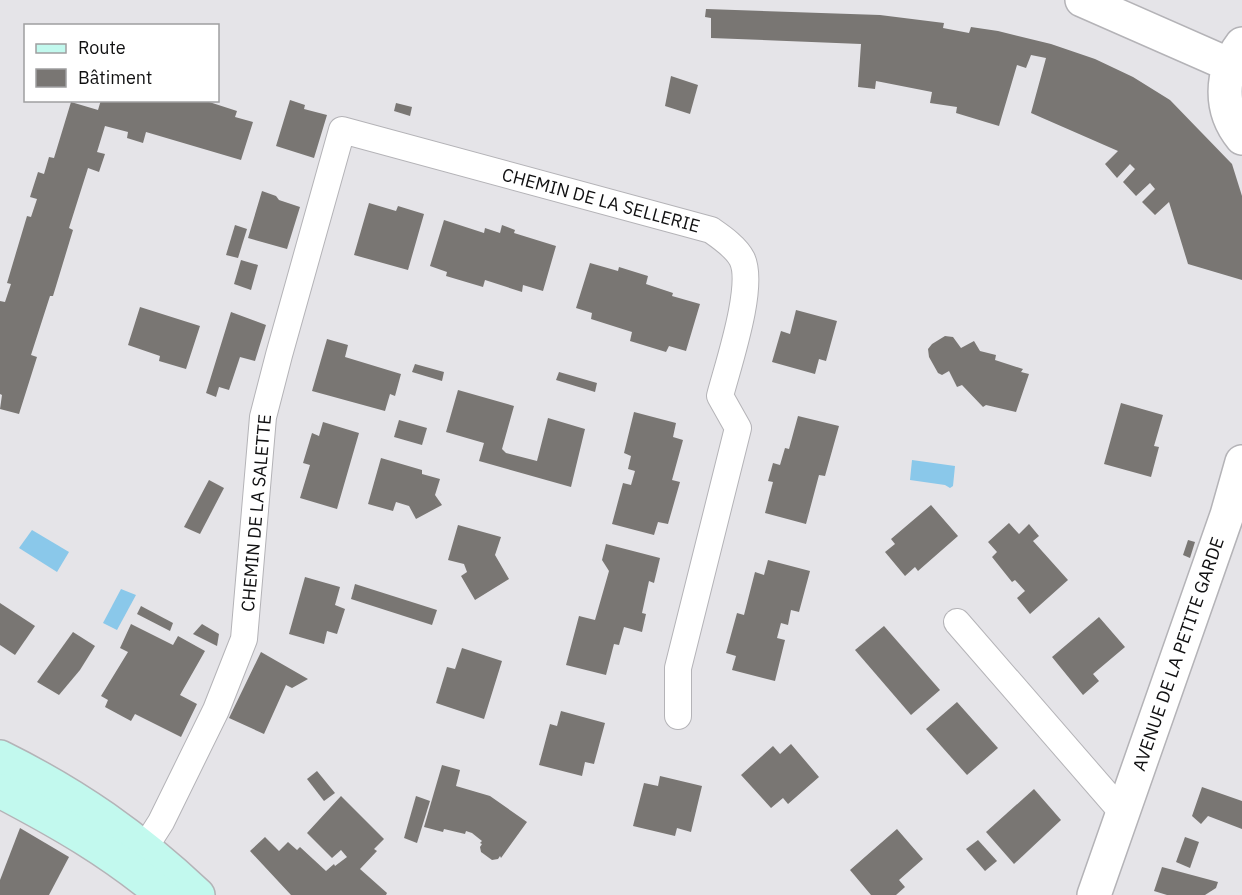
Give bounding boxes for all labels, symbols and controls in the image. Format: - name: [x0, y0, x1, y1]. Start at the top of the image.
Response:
- legend: [24, 24, 219, 102]
- text: Route: [78, 36, 126, 59]
- text: Bâtiment: [78, 66, 152, 89]
- street label: CHEMIN DE LA SELLERIE: [500, 163, 702, 237]
- street label: CHEMIN DE LA SALETTE: [236, 413, 276, 613]
- street label: AVENUE DE LA PETITE GARDE: [1127, 534, 1229, 774]

